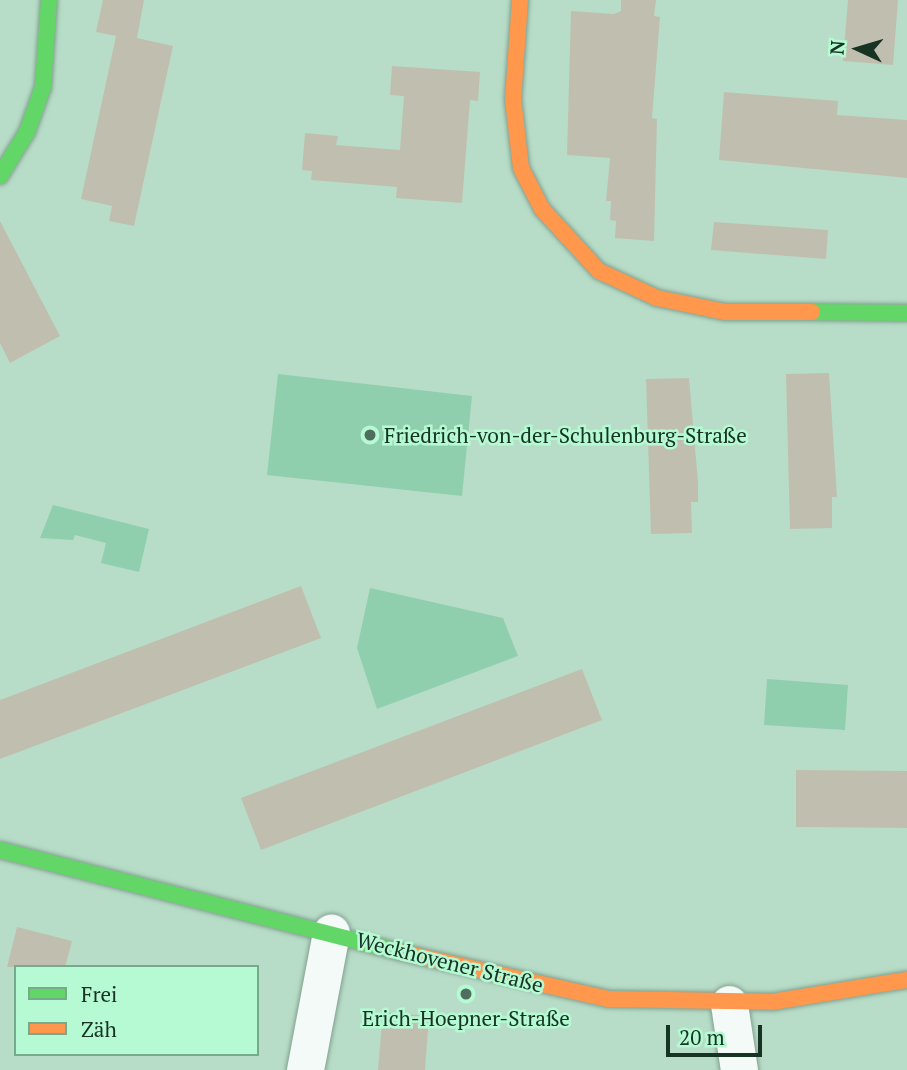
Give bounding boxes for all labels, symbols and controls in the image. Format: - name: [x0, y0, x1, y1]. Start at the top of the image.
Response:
- north arrow: [823, 14, 893, 84]
- text: N: [824, 39, 850, 56]
- place label: Friedrich-von-der-Schulenburg-Straße: [384, 422, 747, 448]
- marker: Friedrich-von-der-Schulenburg-Straße: [362, 427, 378, 443]
- street label: Weckhovener Straße: [354, 927, 546, 997]
- legend: [14, 965, 259, 1056]
- text: Frei: [81, 980, 117, 1008]
- marker: Erich-Hoepner-Straße: [458, 986, 474, 1002]
- place label: Erich-Hoepner-Straße: [362, 1005, 570, 1031]
- scale bar: [669, 1010, 765, 1054]
- text: Zäh: [81, 1015, 117, 1043]
- text: 20 m: [679, 1023, 725, 1051]

